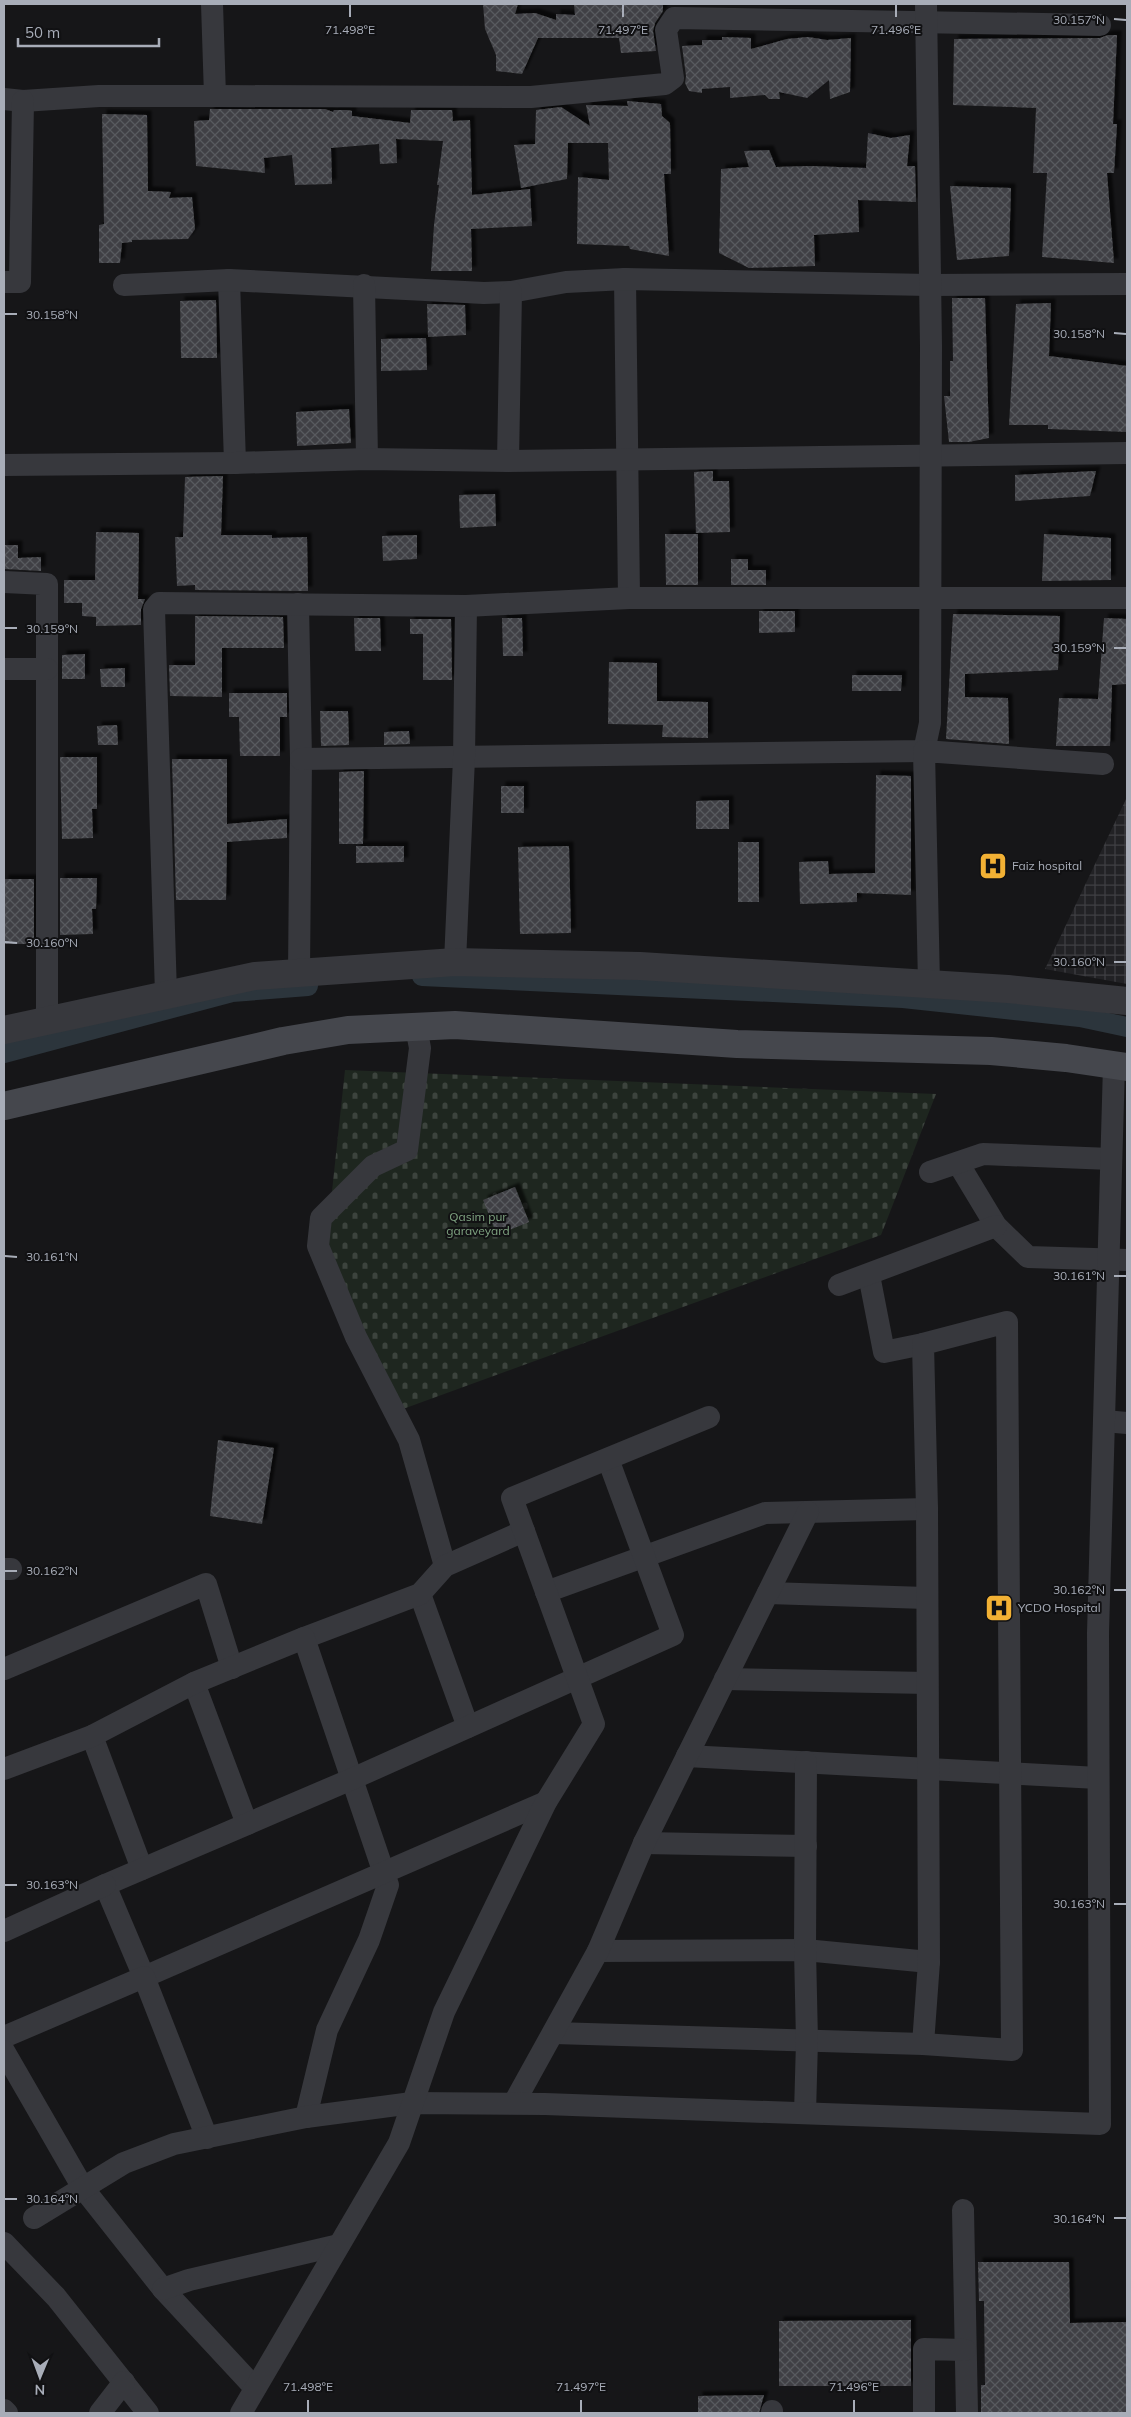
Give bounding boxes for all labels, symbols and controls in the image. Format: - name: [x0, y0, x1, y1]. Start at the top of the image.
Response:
- text: 30.157°N: [1053, 12, 1105, 27]
- scale bar: [18, 15, 159, 47]
- text: 71.498°E: [325, 22, 375, 37]
- text: 71.497°E: [598, 22, 648, 37]
- text: 71.496°E: [871, 22, 921, 37]
- text: 50 m: [25, 23, 60, 42]
- text: 30.158°N: [26, 307, 78, 322]
- text: 30.158°N: [1053, 326, 1105, 341]
- text: 30.159°N: [26, 621, 78, 636]
- text: 30.159°N: [1053, 640, 1105, 655]
- hospital icon: Faiz hospital: [978, 851, 1008, 881]
- place label: Faiz hospital: [1012, 858, 1082, 873]
- text: 30.160°N: [26, 935, 78, 950]
- text: 30.160°N: [1053, 954, 1105, 969]
- park label: Qasim pur garaveyard: [446, 1209, 510, 1238]
- text: 30.161°N: [26, 1249, 78, 1264]
- text: 30.161°N: [1053, 1268, 1105, 1283]
- text: 30.162°N: [26, 1563, 78, 1578]
- text: 30.162°N: [1053, 1582, 1105, 1597]
- hospital icon: YCDO Hospital: [984, 1593, 1014, 1623]
- place label: YCDO Hospital: [1017, 1600, 1101, 1615]
- text: 30.163°N: [26, 1877, 78, 1892]
- text: 30.163°N: [1053, 1896, 1105, 1911]
- text: 30.164°N: [26, 2191, 78, 2206]
- text: 30.164°N: [1053, 2211, 1105, 2226]
- north arrow: [15, 2352, 65, 2402]
- text: 71.498°E: [283, 2379, 333, 2394]
- text: 71.497°E: [556, 2379, 606, 2394]
- text: 71.496°E: [829, 2379, 879, 2394]
- text: N: [34, 2381, 45, 2399]

